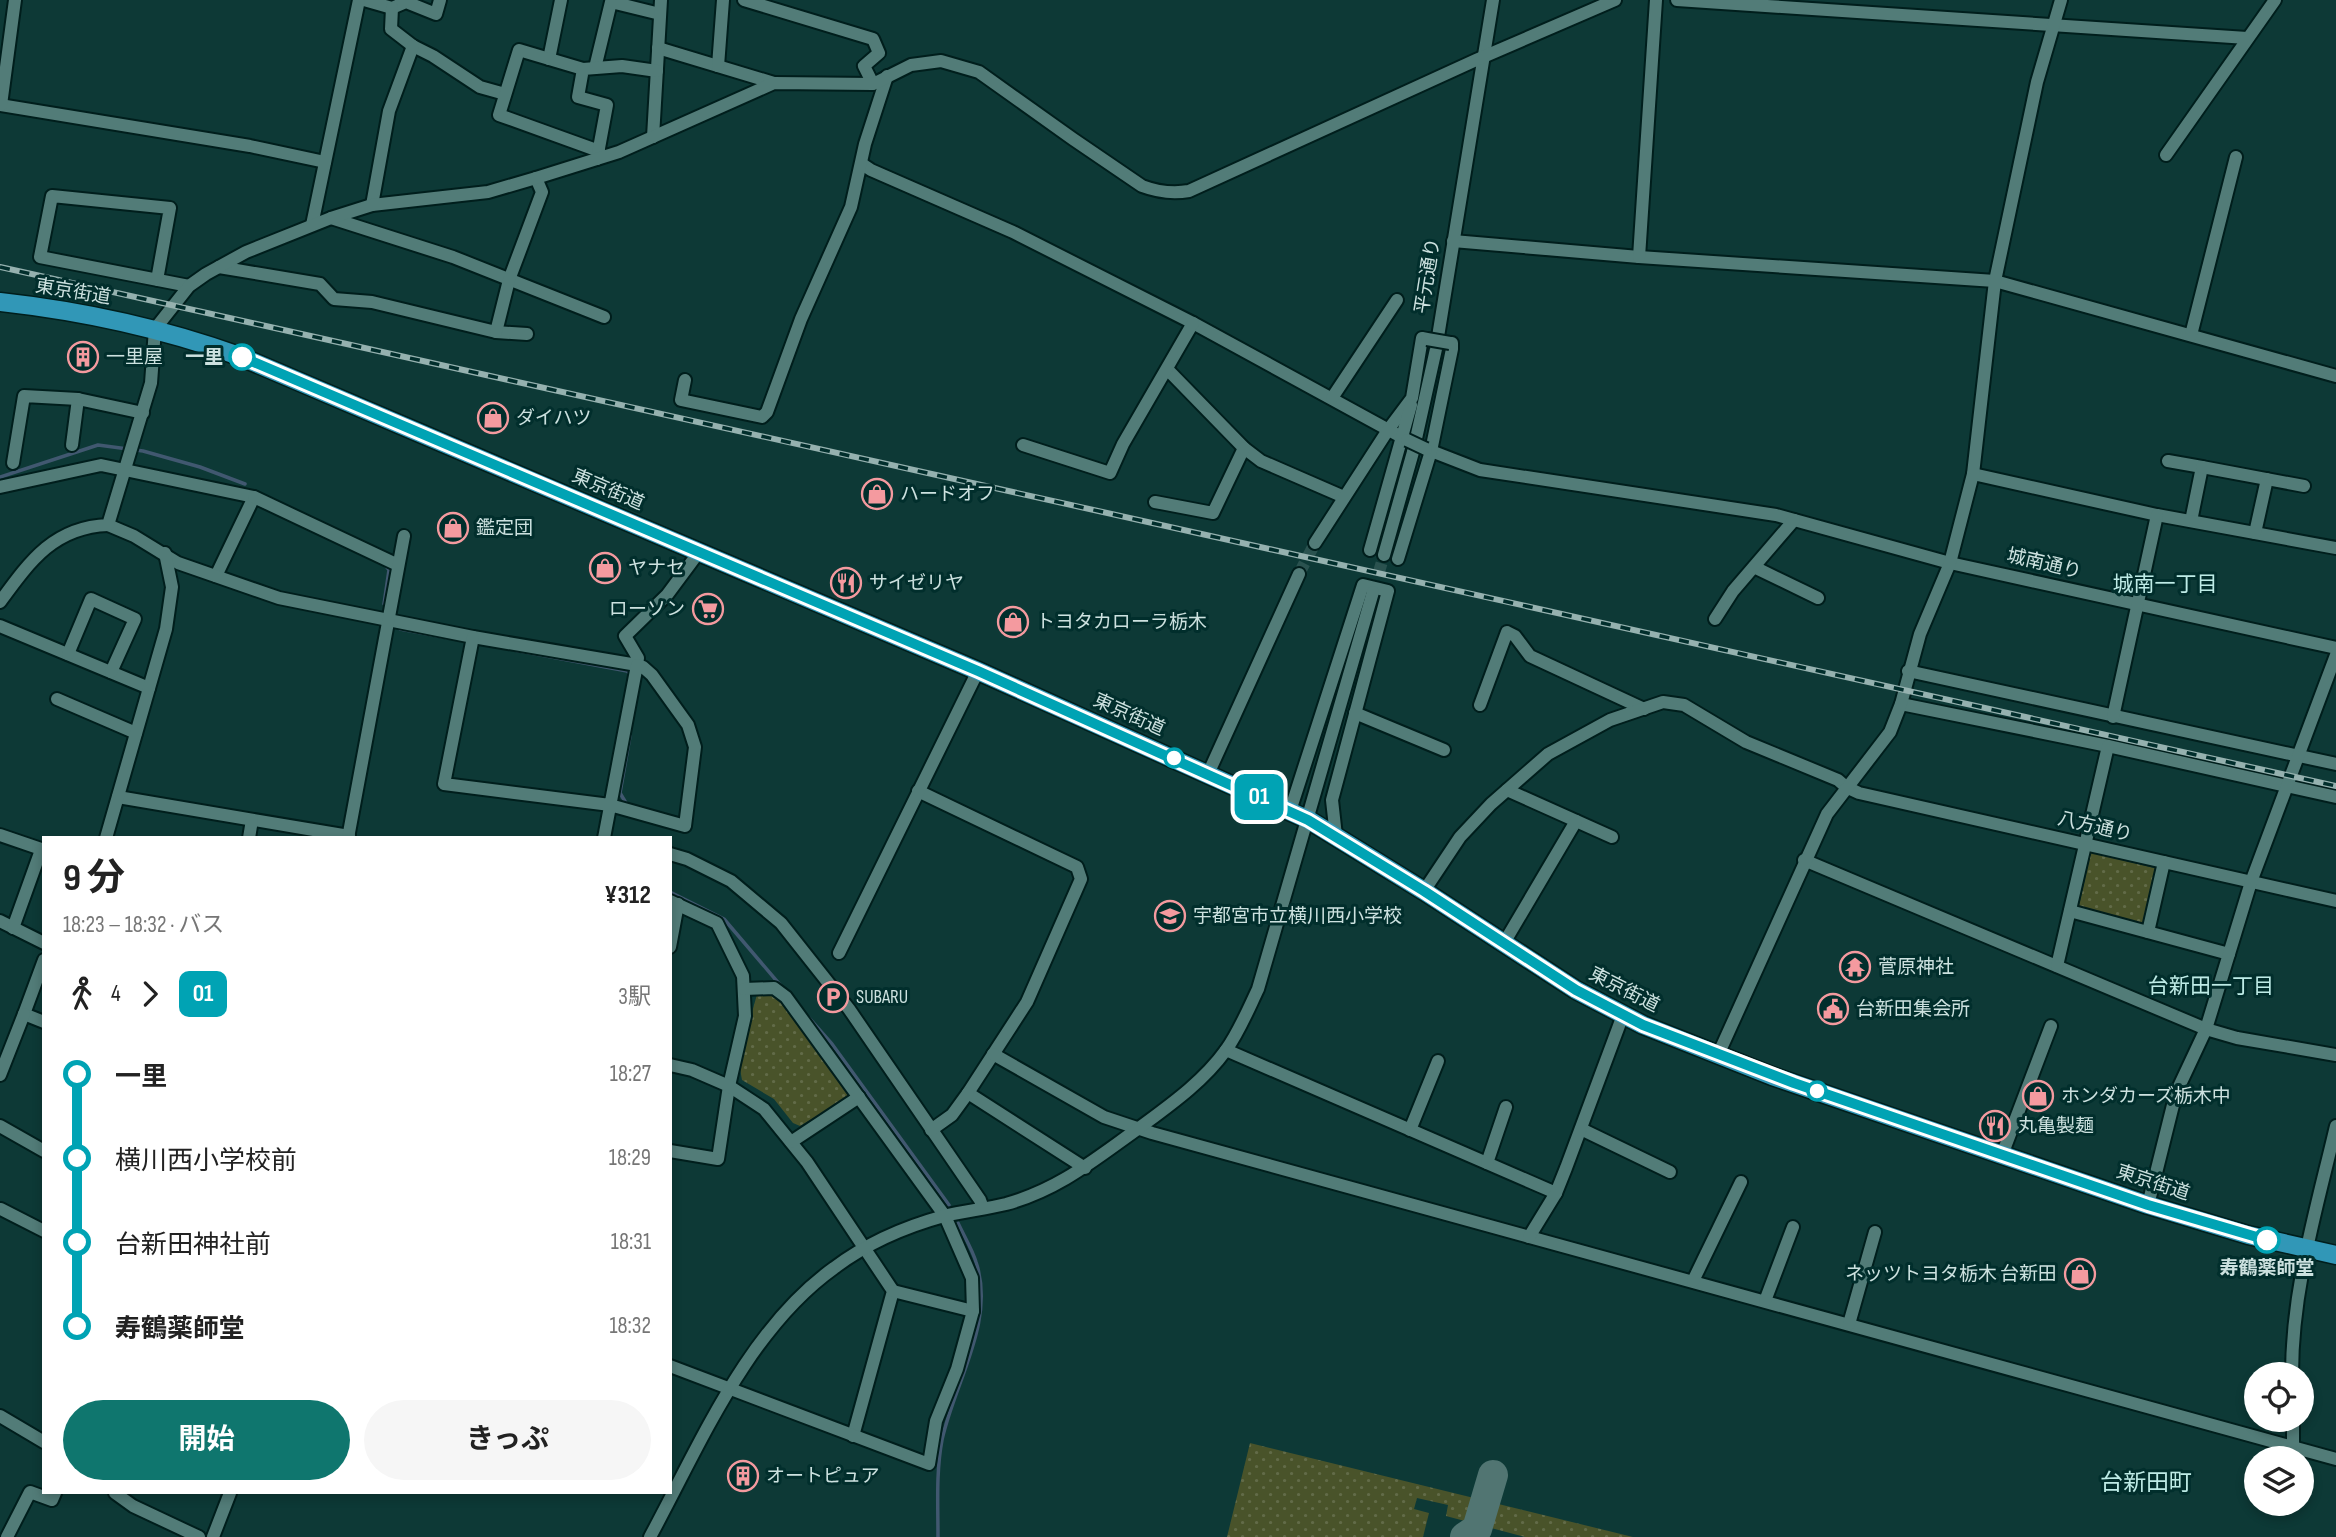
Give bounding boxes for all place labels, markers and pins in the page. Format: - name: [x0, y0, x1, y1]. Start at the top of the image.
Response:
- building icon: 一里屋: [66, 340, 100, 374]
- marker: 一里: [229, 344, 255, 370]
- place label: 一里屋: [106, 346, 163, 369]
- place label: 一里: [185, 346, 223, 369]
- shop icon: ダイハツ: [476, 401, 510, 435]
- place label: ダイハツ: [516, 407, 592, 430]
- shop icon: ハードオフ: [860, 477, 894, 511]
- place label: ハードオフ: [900, 483, 995, 506]
- shop icon: 鑑定団: [436, 511, 470, 545]
- place label: 鑑定団: [476, 517, 533, 540]
- shop icon: ヤナセ: [588, 551, 622, 585]
- place label: ヤナセ: [628, 557, 685, 580]
- restaurant icon: サイゼリヤ: [829, 566, 863, 600]
- place label: サイゼリヤ: [869, 572, 964, 595]
- supermarket icon: ローソン: [691, 592, 725, 626]
- place label: ローソン: [609, 598, 685, 621]
- shop icon: トヨタカローラ栃木: [996, 605, 1030, 639]
- place label: トヨタカローラ栃木: [1036, 611, 1207, 634]
- unlabelled marker: [1164, 748, 1184, 768]
- school or university icon: 宇都宮市立横川西小学校: [1153, 899, 1187, 933]
- place label: 宇都宮市立横川西小学校: [1193, 905, 1402, 928]
- temple icon: 菅原神社: [1838, 950, 1872, 984]
- place label: 菅原神社: [1878, 956, 1954, 979]
- parking icon: SUBARU: [816, 980, 850, 1014]
- place label: SUBARU: [856, 986, 908, 1009]
- public building icon: 台新田集会所: [1816, 992, 1850, 1026]
- place label: 台新田集会所: [1856, 998, 1970, 1021]
- shop icon: ホンダカーズ栃木中: [2021, 1079, 2055, 1113]
- unlabelled marker: [1807, 1081, 1827, 1101]
- place label: ホンダカーズ栃木中: [2061, 1085, 2231, 1108]
- restaurant icon: 丸亀製麺: [1978, 1109, 2012, 1143]
- place label: 丸亀製麺: [2018, 1115, 2094, 1138]
- marker: 寿鶴薬師堂: [2254, 1227, 2280, 1253]
- shop icon: ネッツトヨタ栃木 台新田: [2063, 1257, 2097, 1291]
- place label: 寿鶴薬師堂: [2219, 1257, 2315, 1280]
- place label: ネッツトヨタ栃木 台新田: [1845, 1263, 2057, 1286]
- building icon: オートピュア: [726, 1459, 760, 1493]
- place label: オートピュア: [766, 1465, 880, 1488]

